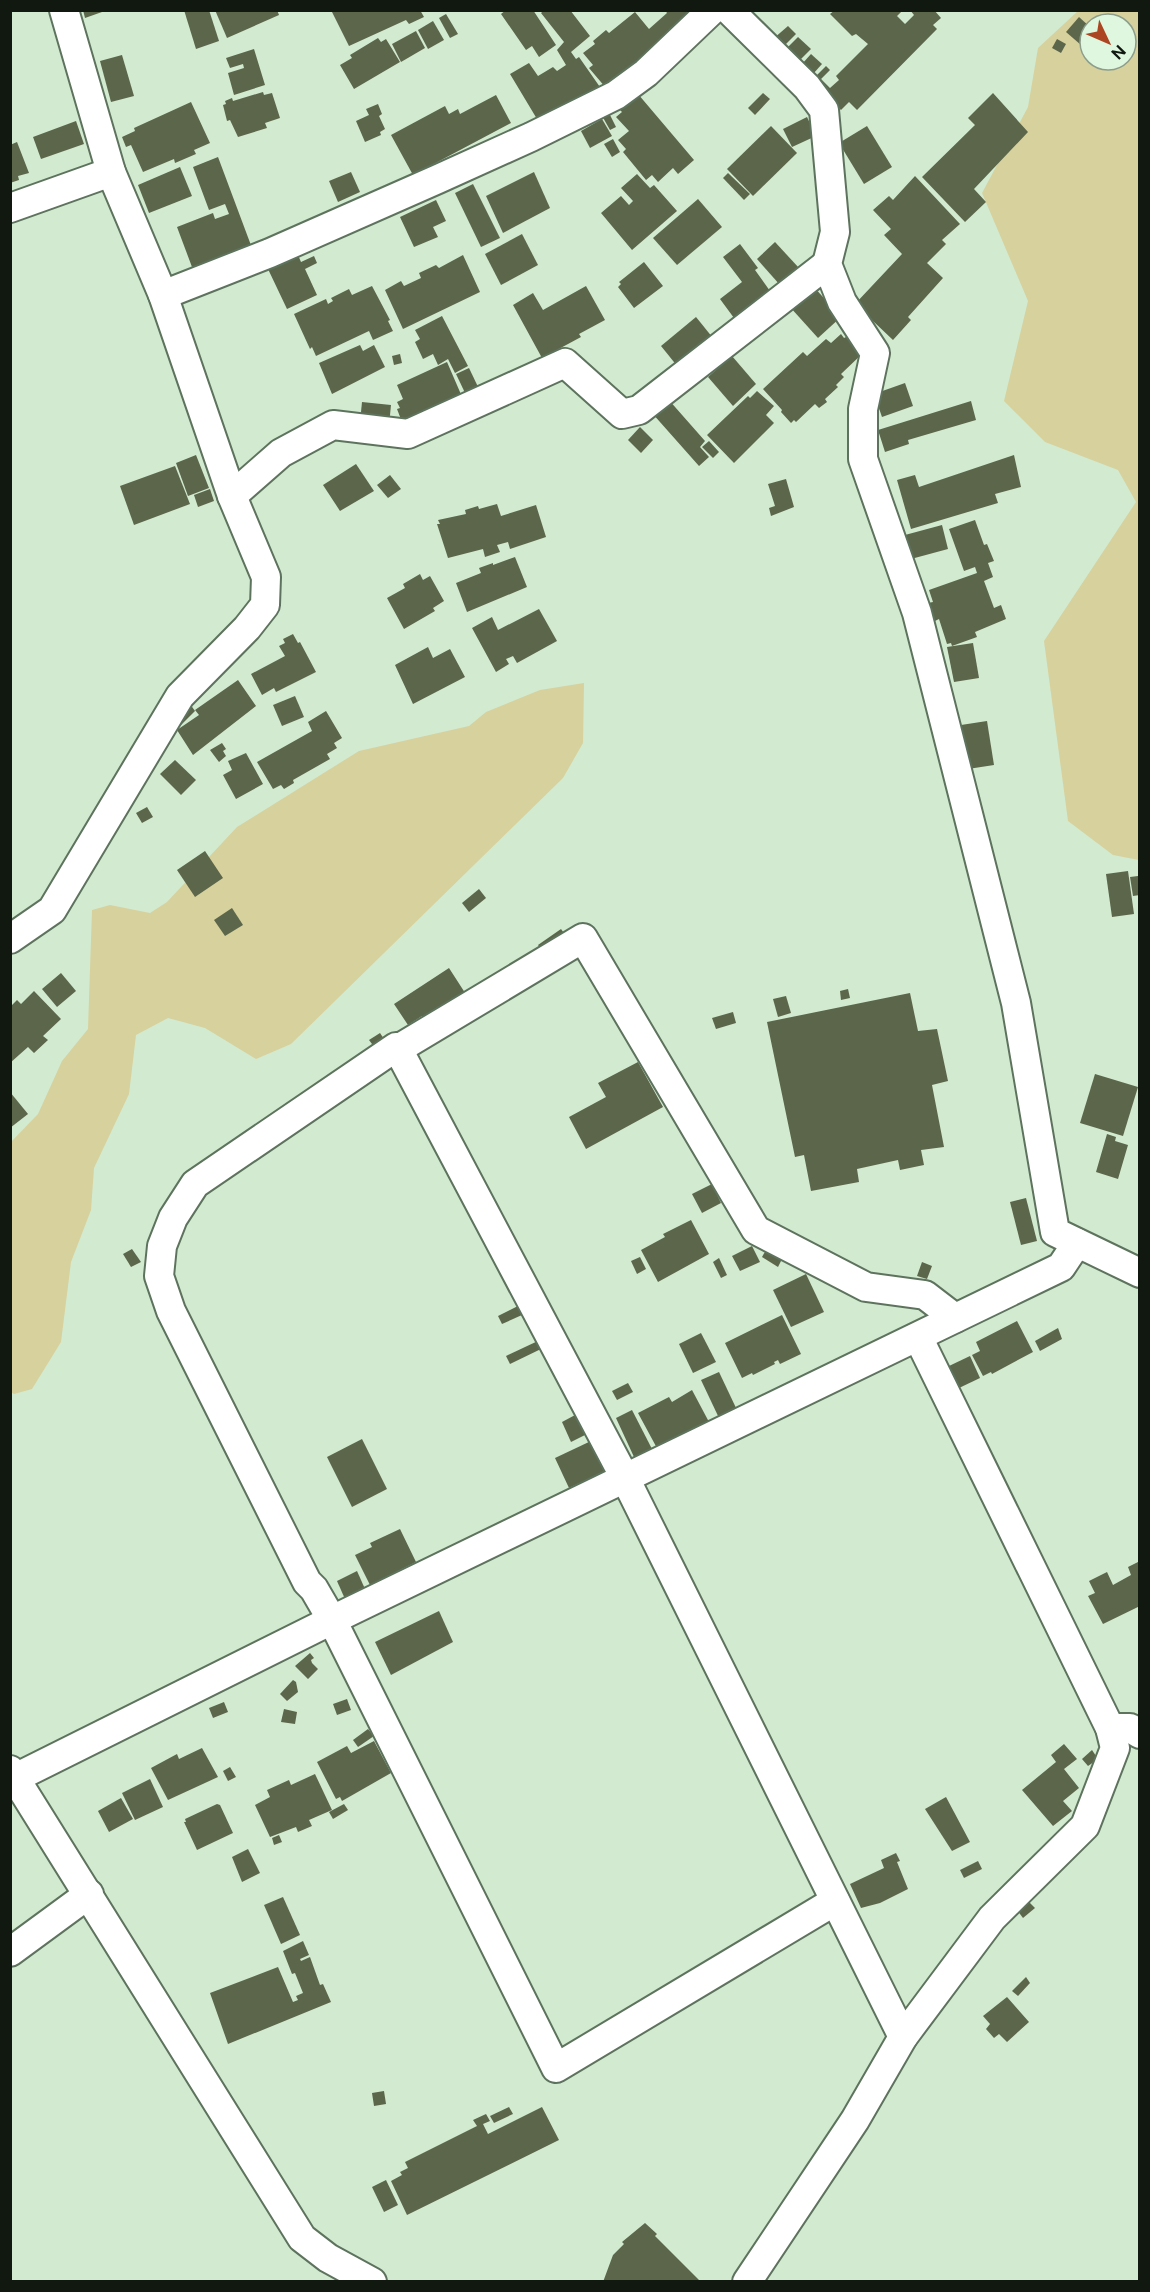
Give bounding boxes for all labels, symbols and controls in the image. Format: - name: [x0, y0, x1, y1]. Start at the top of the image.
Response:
- north arrow: [1078, 12, 1138, 72]
- text: N: [1107, 41, 1130, 63]

